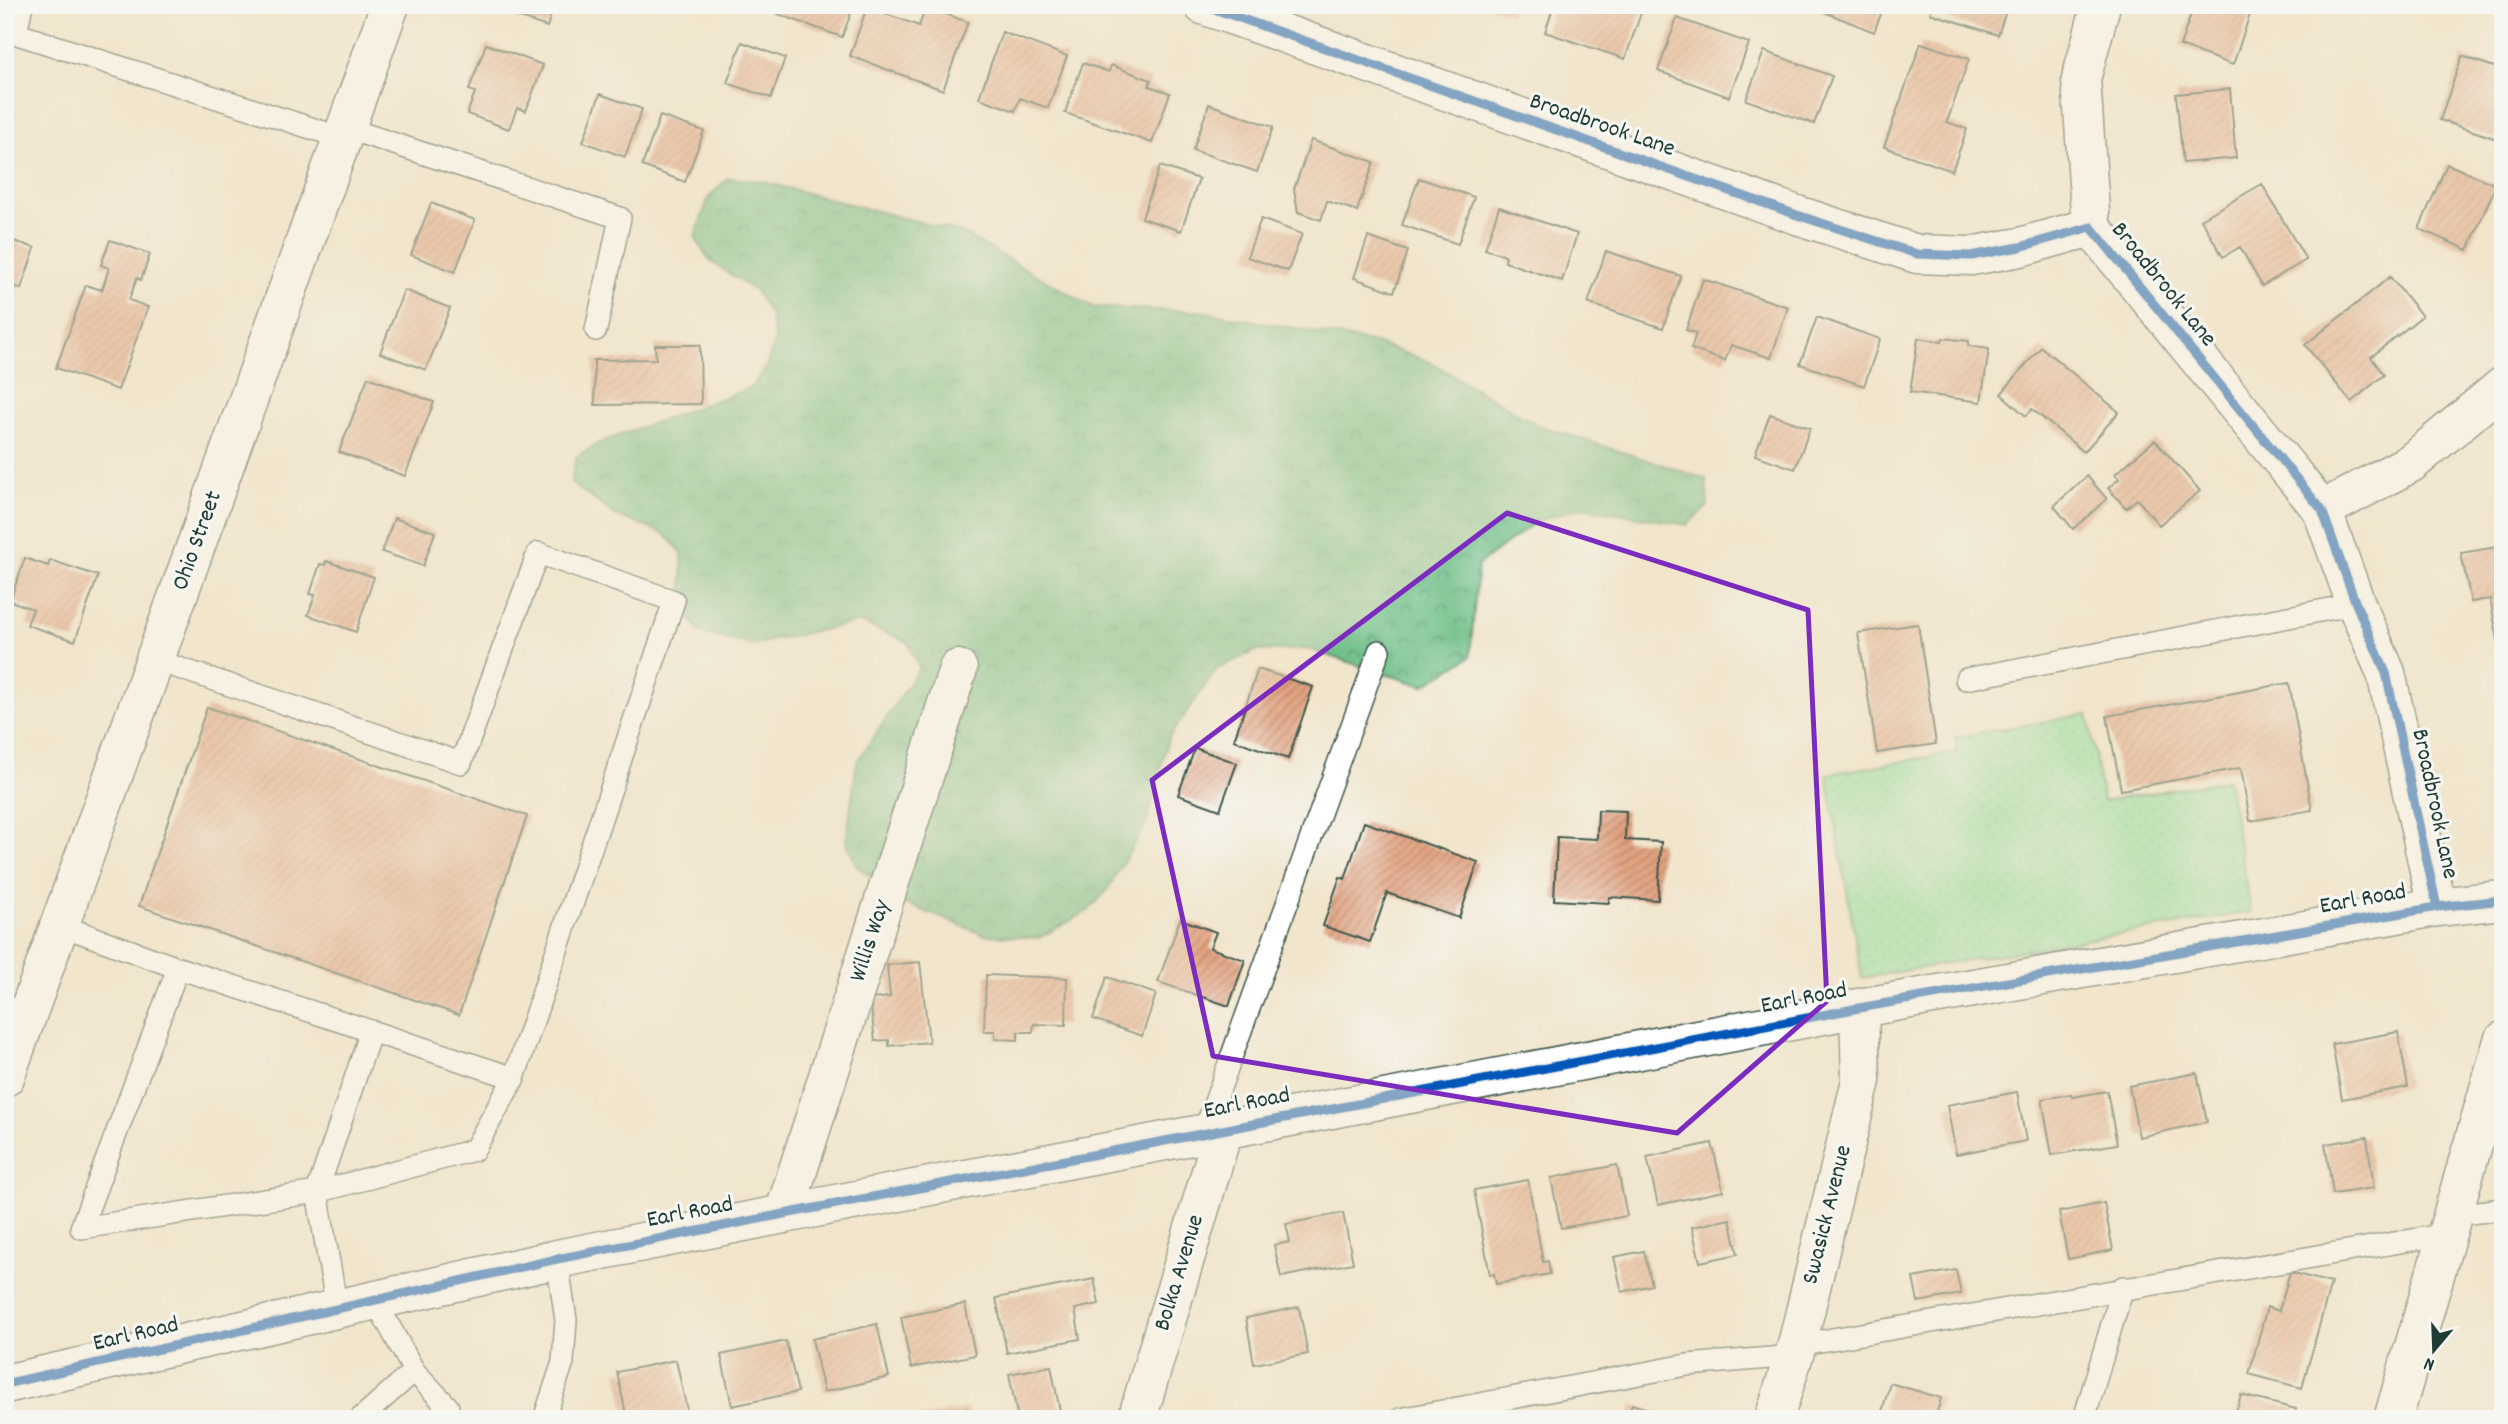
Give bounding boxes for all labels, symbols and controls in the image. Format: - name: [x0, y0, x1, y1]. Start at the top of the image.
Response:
- street label: Broadbrook Lane: [1525, 85, 1679, 167]
- street label: Broadbrook Lane: [2102, 215, 2224, 355]
- street label: Ohio Street: [164, 486, 232, 596]
- street label: Broadbrook Lane: [2402, 726, 2466, 882]
- street label: Earl Road: [2317, 876, 2409, 924]
- street label: Willis Way: [842, 894, 901, 986]
- street label: Earl Road: [1758, 974, 1850, 1024]
- street label: Earl Road: [1201, 1079, 1293, 1129]
- street label: Swasick Avenue: [1794, 1142, 1862, 1288]
- street label: Earl Road: [644, 1188, 736, 1238]
- street label: Bolka Avenue: [1146, 1211, 1214, 1335]
- street label: Earl Road: [90, 1309, 182, 1361]
- north arrow: [2400, 1316, 2470, 1386]
- text: N: [2421, 1348, 2438, 1377]

